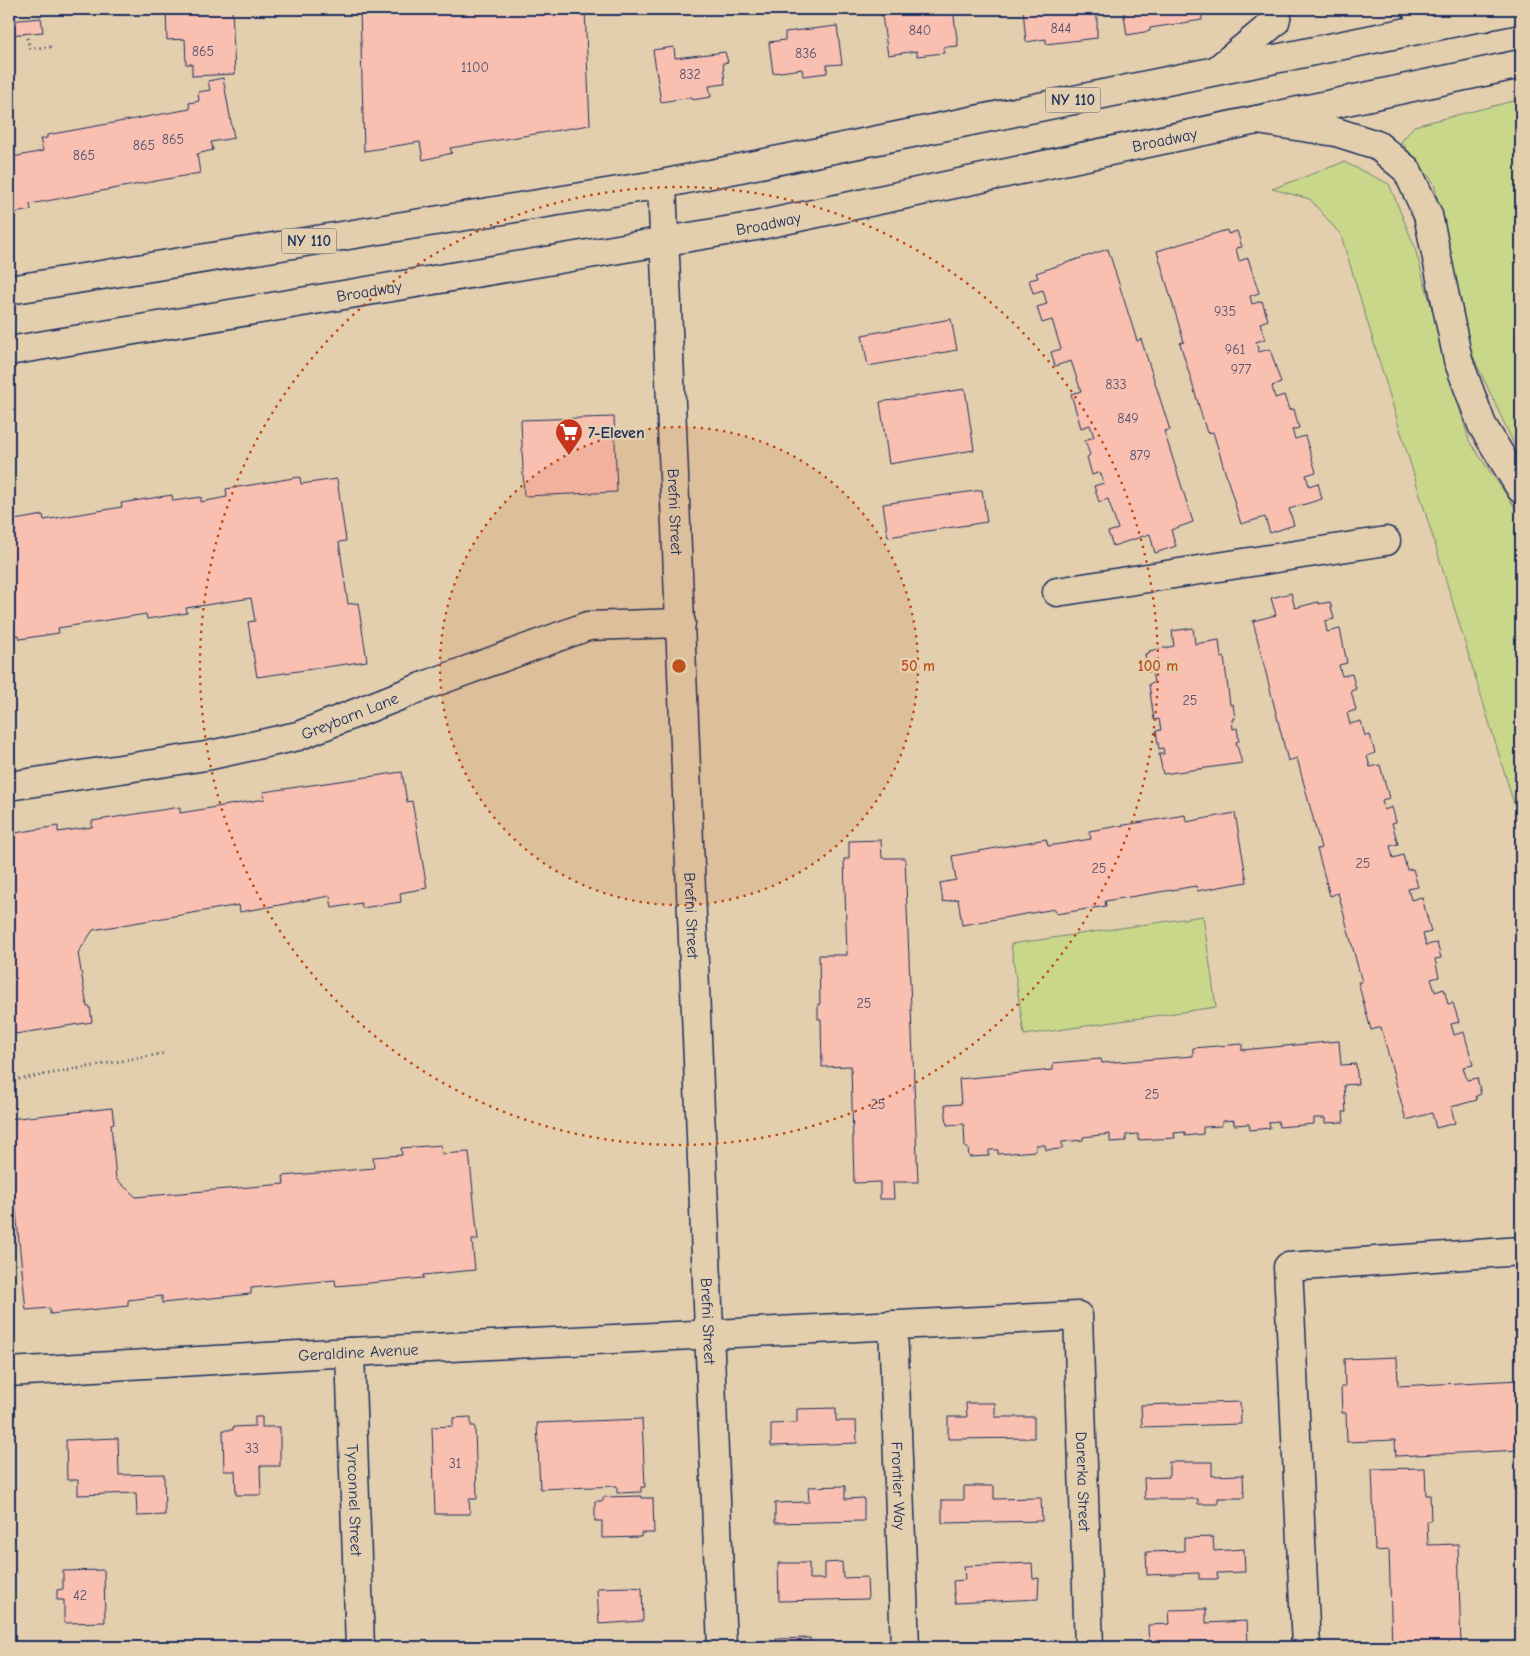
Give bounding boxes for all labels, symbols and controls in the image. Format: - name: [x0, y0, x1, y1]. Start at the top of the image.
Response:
- house number: 844: [1051, 20, 1072, 37]
- house number: 840: [909, 22, 931, 39]
- house number: 865: [192, 43, 214, 60]
- house number: 836: [795, 45, 817, 62]
- house number: 1100: [461, 59, 489, 76]
- house number: 832: [679, 66, 701, 83]
- road number: NY 110: [1046, 88, 1100, 112]
- street label: Broadway: [1131, 125, 1200, 156]
- house number: 865: [162, 131, 184, 148]
- house number: 865: [133, 137, 155, 154]
- house number: 865: [73, 147, 95, 164]
- street label: Broadway: [735, 209, 803, 239]
- road number: NY 110: [282, 228, 336, 254]
- street label: Broadway: [335, 277, 404, 306]
- house number: 935: [1214, 303, 1236, 320]
- house number: 961: [1225, 341, 1245, 358]
- house number: 977: [1231, 361, 1252, 378]
- house number: 833: [1105, 376, 1127, 393]
- house number: 849: [1117, 410, 1139, 427]
- supermarket icon: 7-Eleven: [554, 417, 584, 456]
- place label: 7-Eleven: [588, 424, 645, 442]
- house number: 879: [1129, 447, 1151, 464]
- street label: Brefni Street: [664, 468, 685, 556]
- centre of rings: [670, 657, 688, 675]
- text: 50 m: [901, 657, 935, 675]
- text: 100 m: [1138, 657, 1178, 675]
- street label: Greybarn Lane: [299, 689, 401, 744]
- house number: 25: [1183, 692, 1197, 709]
- house number: 25: [1356, 855, 1370, 872]
- house number: 25: [1092, 860, 1106, 877]
- street label: Brefni Street: [680, 872, 702, 959]
- house number: 25: [857, 995, 871, 1012]
- house number: 25: [1145, 1086, 1159, 1103]
- house number: 25: [871, 1096, 885, 1113]
- street label: Brefni Street: [697, 1278, 718, 1365]
- street label: Geraldine Avenue: [298, 1341, 419, 1365]
- street label: Darerka Street: [1072, 1431, 1093, 1532]
- house number: 33: [245, 1440, 259, 1457]
- street label: Frontier Way: [887, 1441, 909, 1531]
- street label: Tyrconnel Street: [343, 1444, 365, 1557]
- house number: 31: [449, 1455, 461, 1472]
- house number: 42: [73, 1587, 87, 1604]

